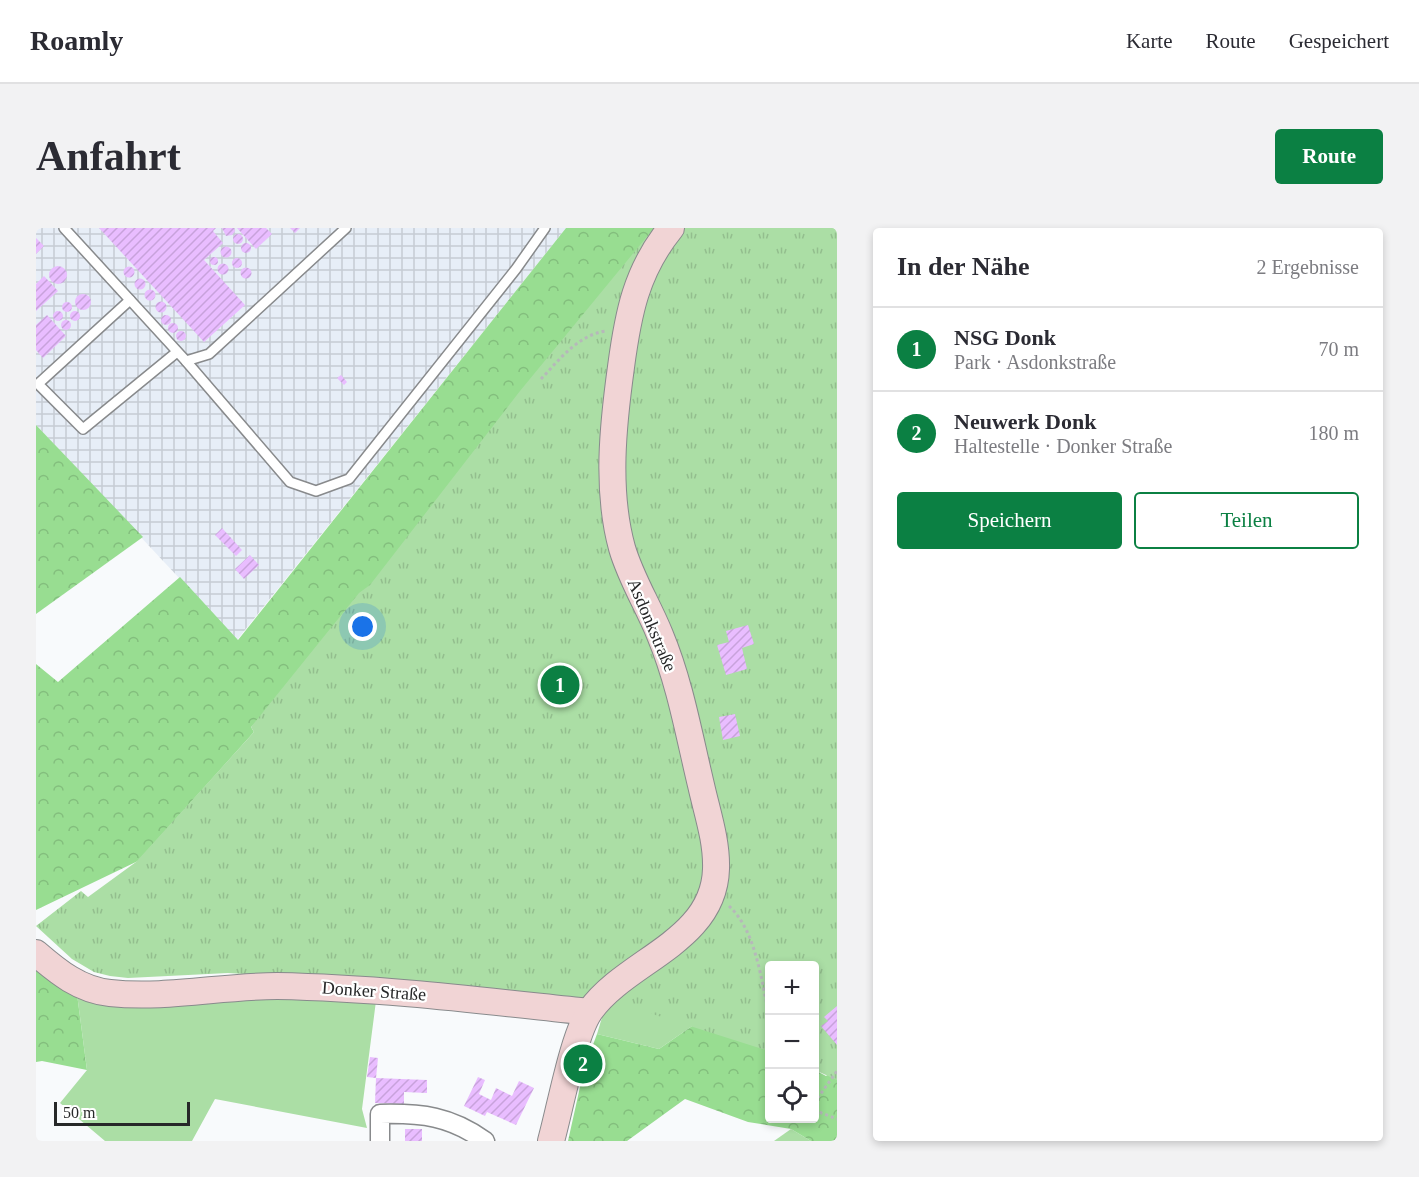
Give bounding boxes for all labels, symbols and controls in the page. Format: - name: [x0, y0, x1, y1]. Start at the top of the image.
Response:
- text: Roamly: [30, 25, 123, 56]
- text: Karte: [1126, 29, 1173, 53]
- text: Route: [1206, 29, 1256, 53]
- text: Gespeichert: [1289, 29, 1389, 53]
- button: Route: [1275, 129, 1383, 184]
- text: Anfahrt: [36, 133, 181, 179]
- text: In der Nähe: [897, 252, 1029, 281]
- text: 2 Ergebnisse: [1257, 256, 1359, 278]
- text: NSG Donk: [954, 325, 1056, 350]
- text: 1: [912, 338, 922, 360]
- text: 70 m: [1318, 338, 1359, 360]
- text: Park · Asdonkstraße: [954, 351, 1116, 373]
- text: Neuwerk Donk: [954, 409, 1096, 434]
- text: 2: [912, 422, 922, 444]
- text: 180 m: [1308, 422, 1359, 444]
- text: Haltestelle · Donker Straße: [954, 435, 1172, 457]
- button: Speichern: [897, 492, 1122, 549]
- button: Teilen: [1134, 492, 1359, 549]
- street label: Asdonkstraße: [623, 576, 681, 674]
- your location: [348, 612, 377, 641]
- pin: 1: [540, 662, 580, 708]
- map controls: [765, 961, 819, 1123]
- button: +: [765, 961, 819, 1015]
- street label: Donker Straße: [321, 977, 427, 1005]
- button: −: [765, 1015, 819, 1069]
- pin: 2: [564, 1042, 602, 1086]
- button: locate: [765, 1069, 819, 1123]
- scale bar: [54, 1099, 190, 1126]
- text: 50 m: [63, 1104, 95, 1121]

